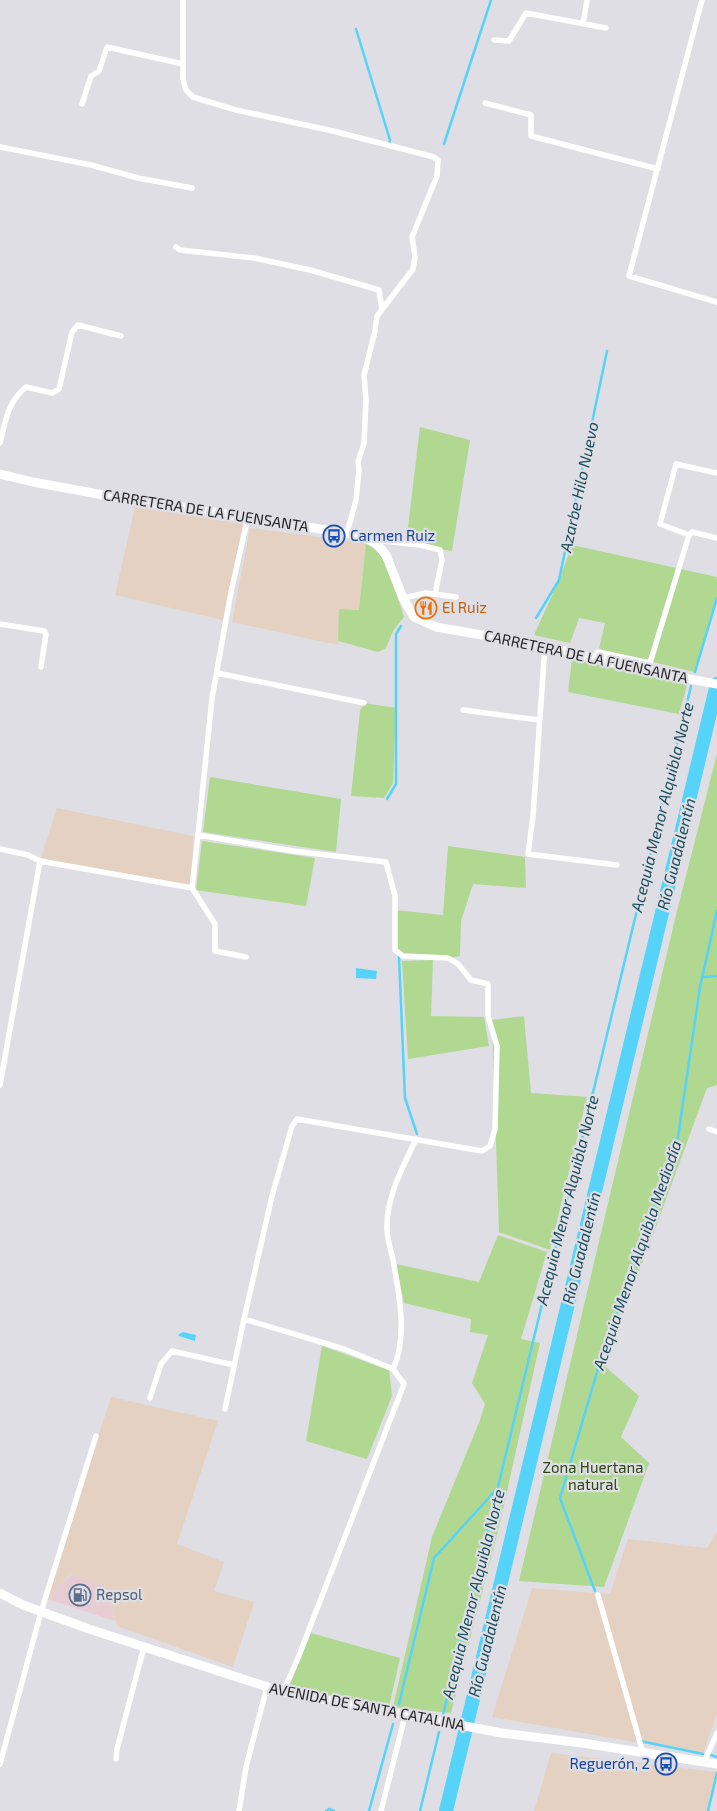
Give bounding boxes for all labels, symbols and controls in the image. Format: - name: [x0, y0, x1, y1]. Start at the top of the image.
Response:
- water label: Azarbe Hilo Nuevo: [555, 420, 602, 555]
- street label: CARRETERA DE LA FUENSANTA: [102, 485, 311, 535]
- bus stop icon: Carmen Ruiz: [322, 524, 346, 548]
- place label: Carmen Ruiz: [350, 526, 435, 544]
- restaurant icon: El Ruiz: [414, 596, 438, 620]
- place label: El Ruiz: [442, 598, 487, 616]
- street label: CARRETERA DE LA FUENSANTA: [483, 626, 690, 687]
- water label: Acequia Menor Alquibla Norte: [626, 700, 697, 915]
- water label: Río Guadalentín: [652, 796, 699, 912]
- water label: Acequia Menor Alquibla Norte: [531, 1093, 602, 1308]
- water label: Acequia Menor Alquibla Mediodía: [588, 1138, 685, 1373]
- water label: Río Guadalentín: [557, 1190, 604, 1306]
- park label: Zona Huertana natural: [543, 1458, 643, 1493]
- water label: Acequia Menor Alquibla Norte: [437, 1487, 508, 1702]
- fuel station icon: Repsol: [68, 1583, 92, 1607]
- water label: Río Guadalentín: [463, 1583, 510, 1699]
- place label: Repsol: [96, 1585, 143, 1603]
- street label: AVENIDA DE SANTA CATALINA: [268, 1678, 467, 1734]
- bus stop icon: Reguerón, 2: [654, 1752, 678, 1776]
- place label: Reguerón, 2: [570, 1754, 650, 1772]

